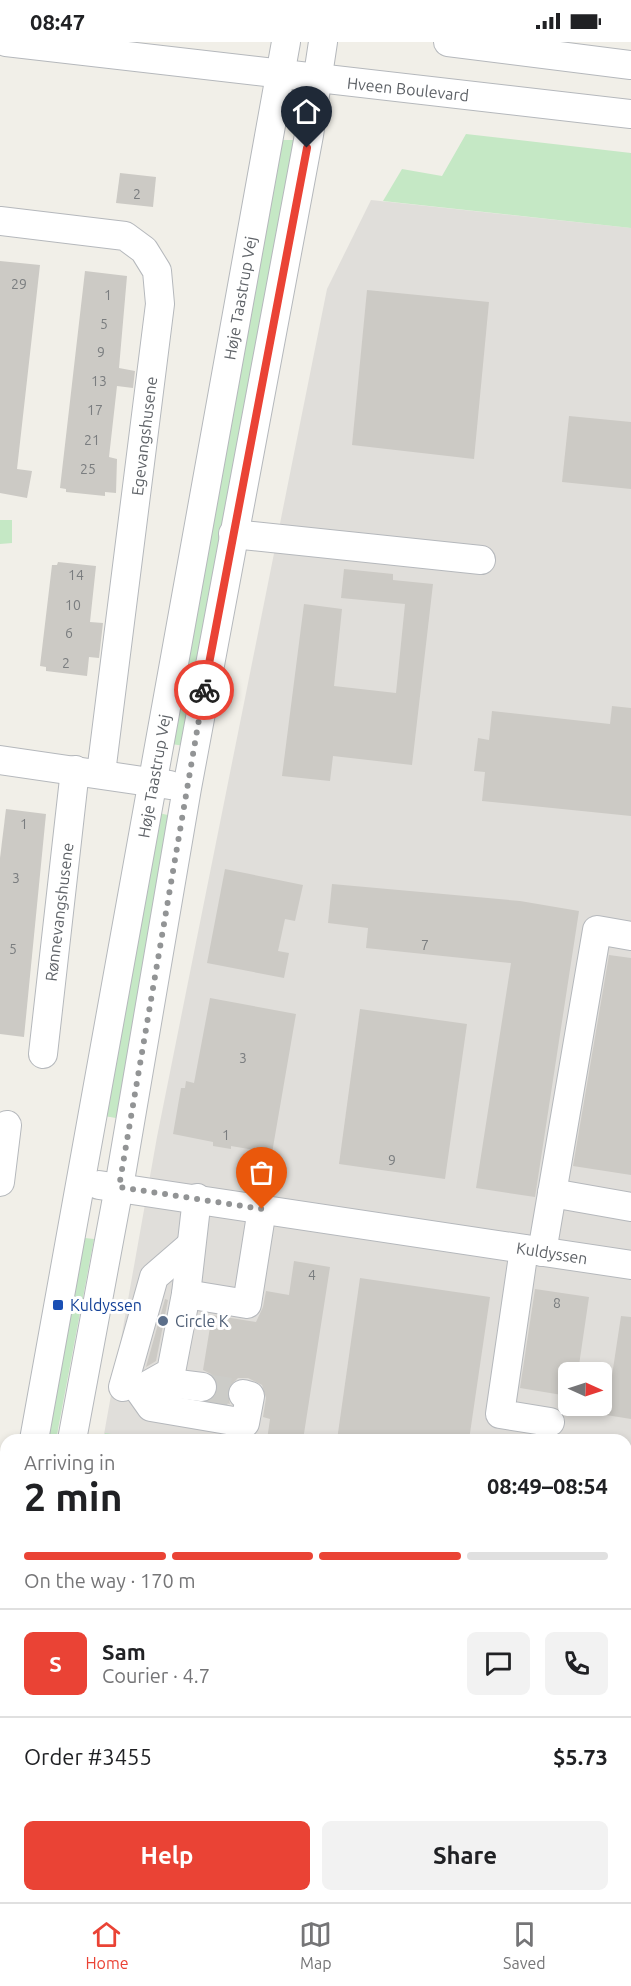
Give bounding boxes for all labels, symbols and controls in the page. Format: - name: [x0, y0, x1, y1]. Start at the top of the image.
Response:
- text: 08:47: [30, 9, 85, 34]
- street label: Hveen Boulevard: [346, 74, 470, 104]
- pin: [281, 86, 332, 148]
- icon: home: [290, 95, 323, 128]
- house number: 2: [133, 186, 141, 202]
- street label: Høje Taastrup Vej: [220, 235, 260, 361]
- house number: 29: [11, 276, 27, 292]
- house number: 1: [104, 287, 112, 303]
- house number: 5: [100, 316, 108, 332]
- house number: 9: [97, 344, 105, 360]
- house number: 13: [91, 373, 107, 389]
- street label: Egevangshusene: [128, 375, 160, 497]
- house number: 17: [87, 402, 103, 418]
- house number: 21: [84, 432, 100, 448]
- house number: 25: [80, 461, 96, 477]
- house number: 14: [68, 567, 84, 583]
- house number: 10: [65, 597, 81, 613]
- house number: 6: [65, 625, 73, 641]
- house number: 2: [62, 655, 70, 671]
- courier: [174, 660, 234, 720]
- icon: bike: [188, 674, 221, 707]
- street label: Høje Taastrup Vej: [134, 713, 174, 839]
- house number: 1: [20, 816, 28, 832]
- street label: Rønnevangshusene: [42, 842, 76, 982]
- house number: 3: [12, 870, 20, 886]
- house number: 7: [421, 937, 429, 953]
- house number: 5: [9, 941, 17, 957]
- house number: 3: [239, 1050, 247, 1066]
- house number: 1: [222, 1127, 230, 1143]
- pin: [236, 1147, 287, 1209]
- house number: 9: [388, 1152, 396, 1168]
- icon: bag: [245, 1156, 278, 1189]
- street label: Kuldyssen: [515, 1238, 589, 1268]
- house number: 4: [308, 1267, 316, 1283]
- house number: 8: [553, 1295, 561, 1311]
- place label: Kuldyssen: [70, 1296, 142, 1314]
- marker: Kuldyssen: [51, 1298, 65, 1312]
- place label: Circle K: [175, 1312, 229, 1330]
- marker: Circle K: [156, 1314, 170, 1328]
- north arrow: [558, 1362, 612, 1416]
- map controls: [558, 1362, 612, 1416]
- text: Arriving in: [24, 1451, 115, 1474]
- text: 08:49–08:54: [487, 1473, 608, 1498]
- text: 2 min: [24, 1475, 123, 1518]
- text: On the way · 170 m: [24, 1569, 196, 1592]
- button: chat: [467, 1632, 530, 1695]
- button: phone: [545, 1632, 608, 1695]
- text: Sam: [102, 1639, 146, 1664]
- text: S: [49, 1651, 62, 1676]
- text: Courier · 4.7: [102, 1664, 210, 1687]
- text: Order #3455: [24, 1744, 152, 1769]
- text: $5.73: [553, 1744, 608, 1769]
- button: Help: [24, 1821, 310, 1890]
- button: Share: [322, 1821, 608, 1890]
- tab: Home: [85, 1918, 129, 1972]
- tab: Map: [299, 1918, 332, 1972]
- tab: Saved: [503, 1918, 546, 1972]

